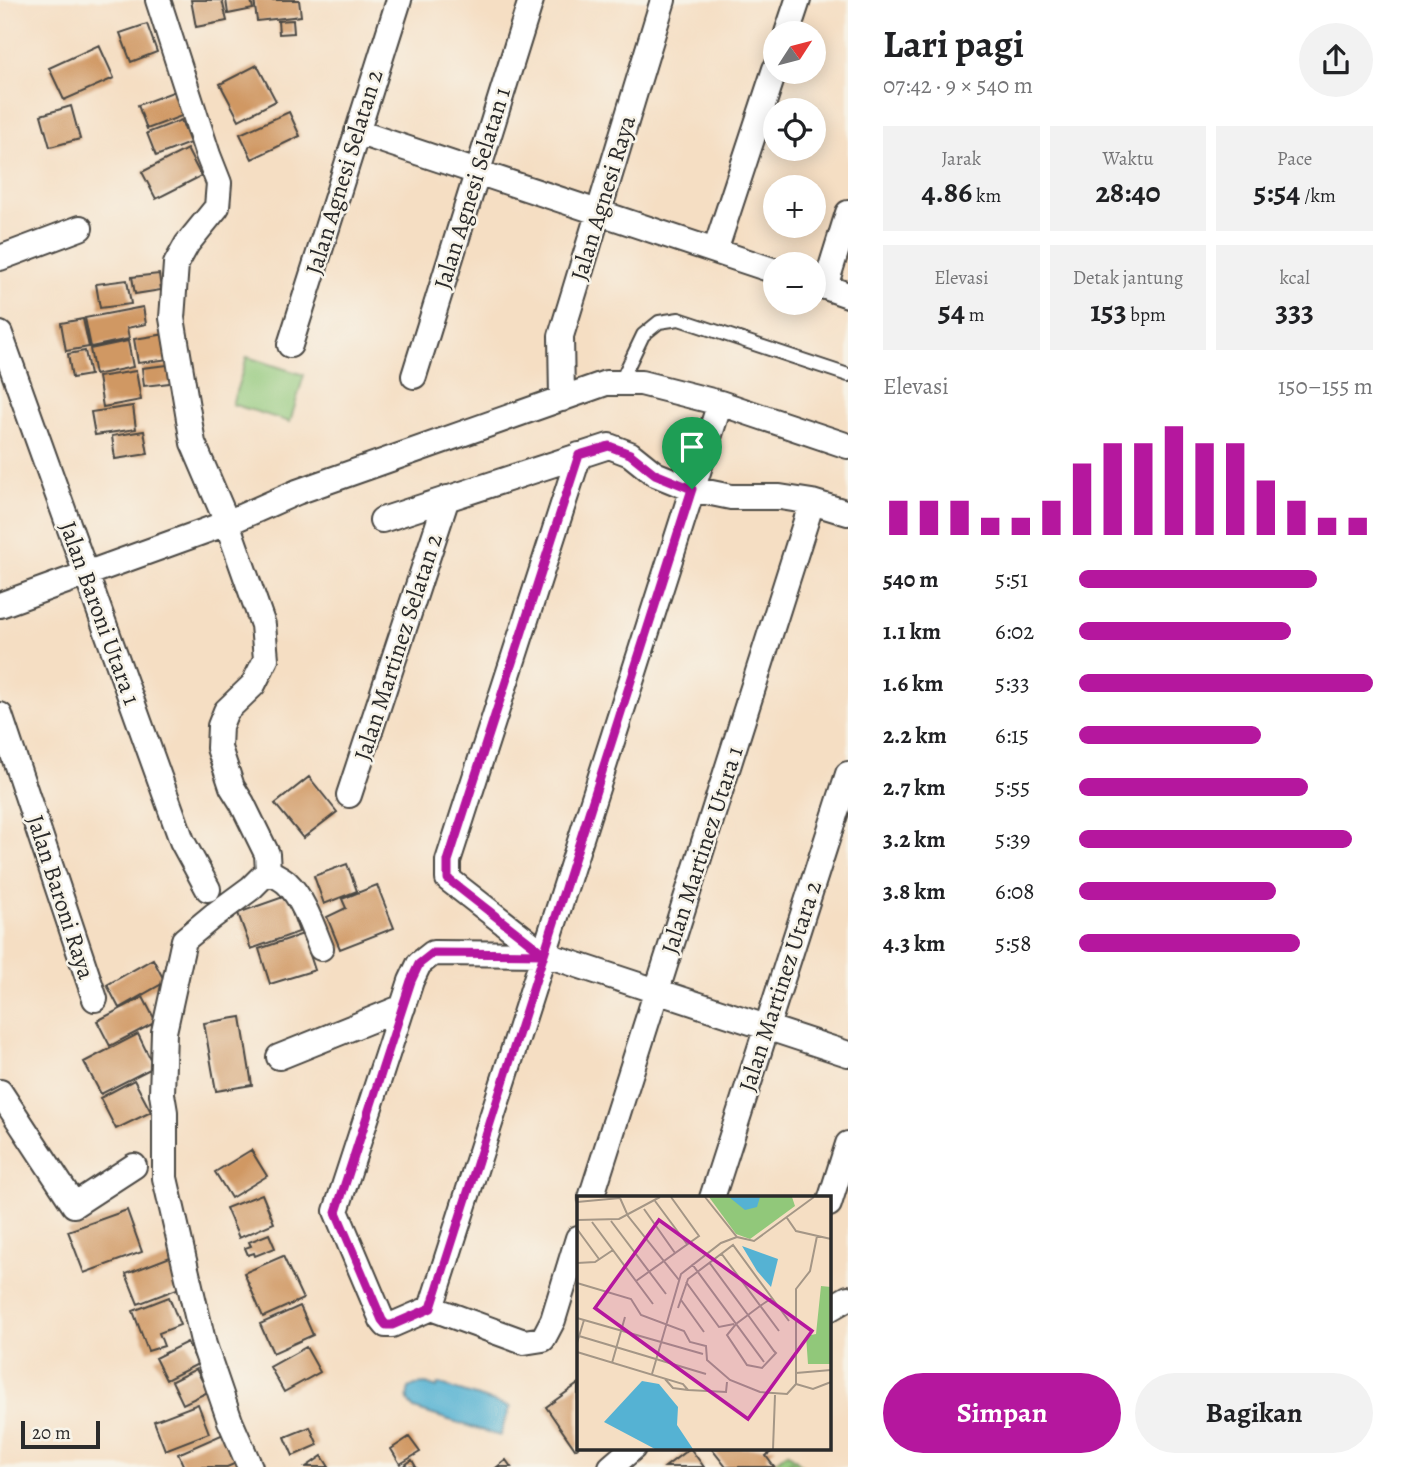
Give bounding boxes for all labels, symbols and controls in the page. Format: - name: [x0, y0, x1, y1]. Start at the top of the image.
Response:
- text: Lari pagi: [883, 18, 1024, 70]
- north arrow: [763, 21, 826, 84]
- map controls: [763, 21, 826, 315]
- button: share: [1299, 23, 1373, 97]
- street label: Jalan Agnesi Selatan 2: [298, 66, 390, 278]
- text: 07:42 · 9 × 540 m: [883, 70, 1033, 101]
- street label: Jalan Agnesi Selatan 1: [426, 83, 518, 293]
- button: locate: [763, 98, 826, 161]
- street label: Jalan Agnesi Raya: [563, 111, 644, 284]
- text: Jarak: [941, 146, 981, 172]
- text: Waktu: [1102, 146, 1154, 172]
- text: Pace: [1277, 146, 1312, 172]
- text: 4.86: [921, 172, 972, 212]
- text: 28:40: [1095, 172, 1161, 212]
- text: 5:54: [1254, 172, 1300, 212]
- button: +: [763, 175, 826, 238]
- text: km: [972, 183, 1001, 209]
- text: /km: [1300, 183, 1336, 209]
- button: −: [763, 252, 826, 315]
- text: Elevasi: [934, 265, 989, 291]
- text: Detak jantung: [1073, 265, 1183, 291]
- text: kcal: [1279, 265, 1310, 291]
- text: 54: [938, 291, 965, 331]
- text: 153: [1090, 291, 1127, 331]
- text: 333: [1275, 291, 1314, 331]
- text: m: [965, 302, 985, 328]
- text: bpm: [1127, 302, 1166, 328]
- text: Elevasi: [883, 371, 949, 402]
- text: 150–155 m: [1278, 371, 1373, 402]
- pin: [662, 417, 722, 489]
- icon: arrive: [673, 428, 711, 466]
- street label: Jalan Baroni Utara 1: [52, 517, 148, 709]
- street label: Jalan Martinez Selatan 2: [346, 530, 450, 764]
- text: 540 m: [883, 564, 938, 595]
- text: 5:51: [995, 564, 1028, 595]
- text: 1.1 km: [883, 616, 941, 647]
- text: 6:02: [995, 616, 1034, 647]
- text: 1.6 km: [883, 668, 943, 699]
- text: 5:33: [995, 668, 1030, 699]
- text: 2.2 km: [883, 720, 947, 751]
- text: 6:15: [995, 720, 1029, 751]
- street label: Jalan Martinez Utara 1: [653, 742, 751, 958]
- text: 2.7 km: [883, 772, 945, 803]
- text: 5:55: [995, 772, 1030, 803]
- street label: Jalan Baroni Raya: [19, 811, 103, 984]
- text: 3.2 km: [883, 824, 946, 855]
- text: 5:39: [995, 824, 1030, 855]
- text: 3.8 km: [883, 876, 945, 907]
- text: 6:08: [995, 876, 1035, 907]
- street label: Jalan Martinez Utara 2: [731, 877, 829, 1095]
- text: 4.3 km: [883, 928, 945, 959]
- text: 5:58: [995, 928, 1031, 959]
- inset map: [577, 1196, 830, 1450]
- button: Simpan: [883, 1373, 1121, 1453]
- button: Bagikan: [1135, 1373, 1373, 1453]
- scale bar: [21, 1418, 100, 1450]
- text: 20 m: [32, 1420, 71, 1446]

